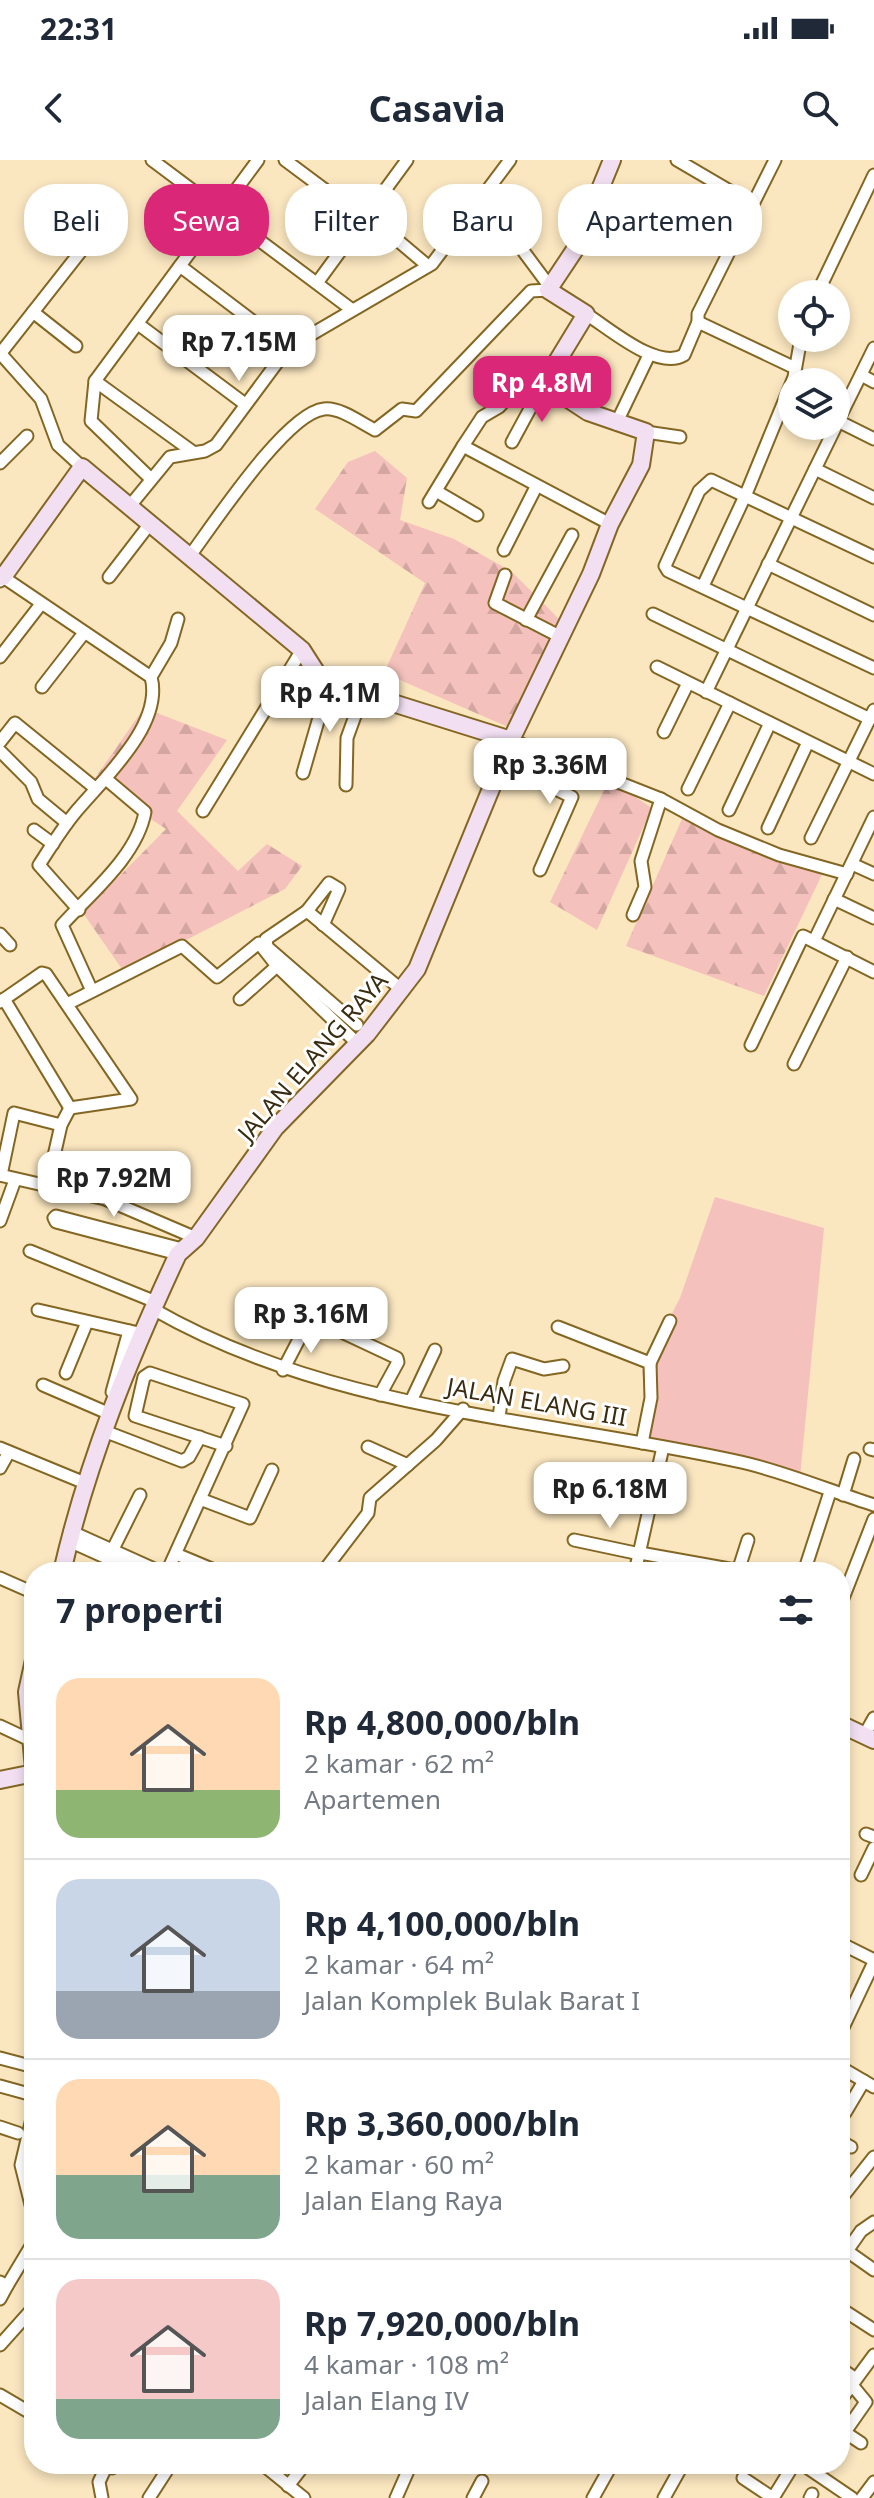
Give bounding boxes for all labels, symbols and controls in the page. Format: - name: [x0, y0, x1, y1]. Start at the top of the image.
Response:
- text: 22:31: [40, 8, 117, 49]
- text: Casavia: [368, 84, 506, 133]
- icon: back: [32, 86, 76, 130]
- icon: search: [798, 86, 842, 130]
- chip: Beli: [24, 184, 128, 256]
- chip: Sewa: [144, 184, 269, 256]
- chip: Filter: [285, 184, 407, 256]
- chip: Baru: [423, 184, 542, 256]
- chip: Apartemen: [558, 184, 762, 256]
- map controls: [778, 280, 850, 440]
- button: locate: [778, 280, 850, 352]
- pin: Rp 7.15M: [156, 315, 322, 383]
- text: Rp 7.15M: [181, 323, 297, 359]
- pin: Rp 4.8M: [468, 356, 616, 424]
- text: Rp 4.8M: [491, 364, 593, 400]
- button: layers: [778, 368, 850, 440]
- pin: Rp 4.1M: [256, 666, 404, 734]
- text: Rp 4.1M: [279, 674, 381, 710]
- pin: Rp 3.36M: [467, 738, 633, 806]
- text: Rp 3.36M: [492, 746, 608, 782]
- street label: JALAN ELANG RAYA: [228, 964, 395, 1149]
- pin: Rp 7.92M: [31, 1151, 197, 1219]
- text: Rp 7.92M: [56, 1159, 172, 1195]
- pin: Rp 3.16M: [228, 1287, 394, 1355]
- text: Rp 3.16M: [253, 1295, 369, 1331]
- street label: JALAN ELANG III: [443, 1369, 629, 1433]
- pin: Rp 6.18M: [527, 1462, 693, 1530]
- text: Rp 6.18M: [552, 1470, 668, 1506]
- text: 7 properti: [56, 1587, 223, 1633]
- icon: filters: [774, 1588, 818, 1632]
- text: Rp 4,800,000/bln: [304, 1699, 580, 1745]
- icon: home: [120, 1710, 216, 1806]
- text: 2 kamar · 62 m²: [304, 1745, 494, 1781]
- text: Apartemen: [304, 1781, 441, 1817]
- text: Rp 4,100,000/bln: [304, 1900, 580, 1946]
- icon: home: [120, 1911, 216, 2007]
- text: 2 kamar · 64 m²: [304, 1946, 494, 1982]
- text: Jalan Komplek Bulak Barat I: [304, 1982, 640, 2018]
- text: Rp 3,360,000/bln: [304, 2100, 580, 2146]
- icon: home: [120, 2111, 216, 2207]
- text: 2 kamar · 60 m²: [304, 2146, 494, 2182]
- text: Jalan Elang Raya: [304, 2182, 503, 2218]
- text: Rp 7,920,000/bln: [304, 2300, 580, 2346]
- icon: home: [120, 2311, 216, 2407]
- text: 4 kamar · 108 m²: [304, 2346, 509, 2382]
- text: Jalan Elang IV: [304, 2382, 469, 2418]

